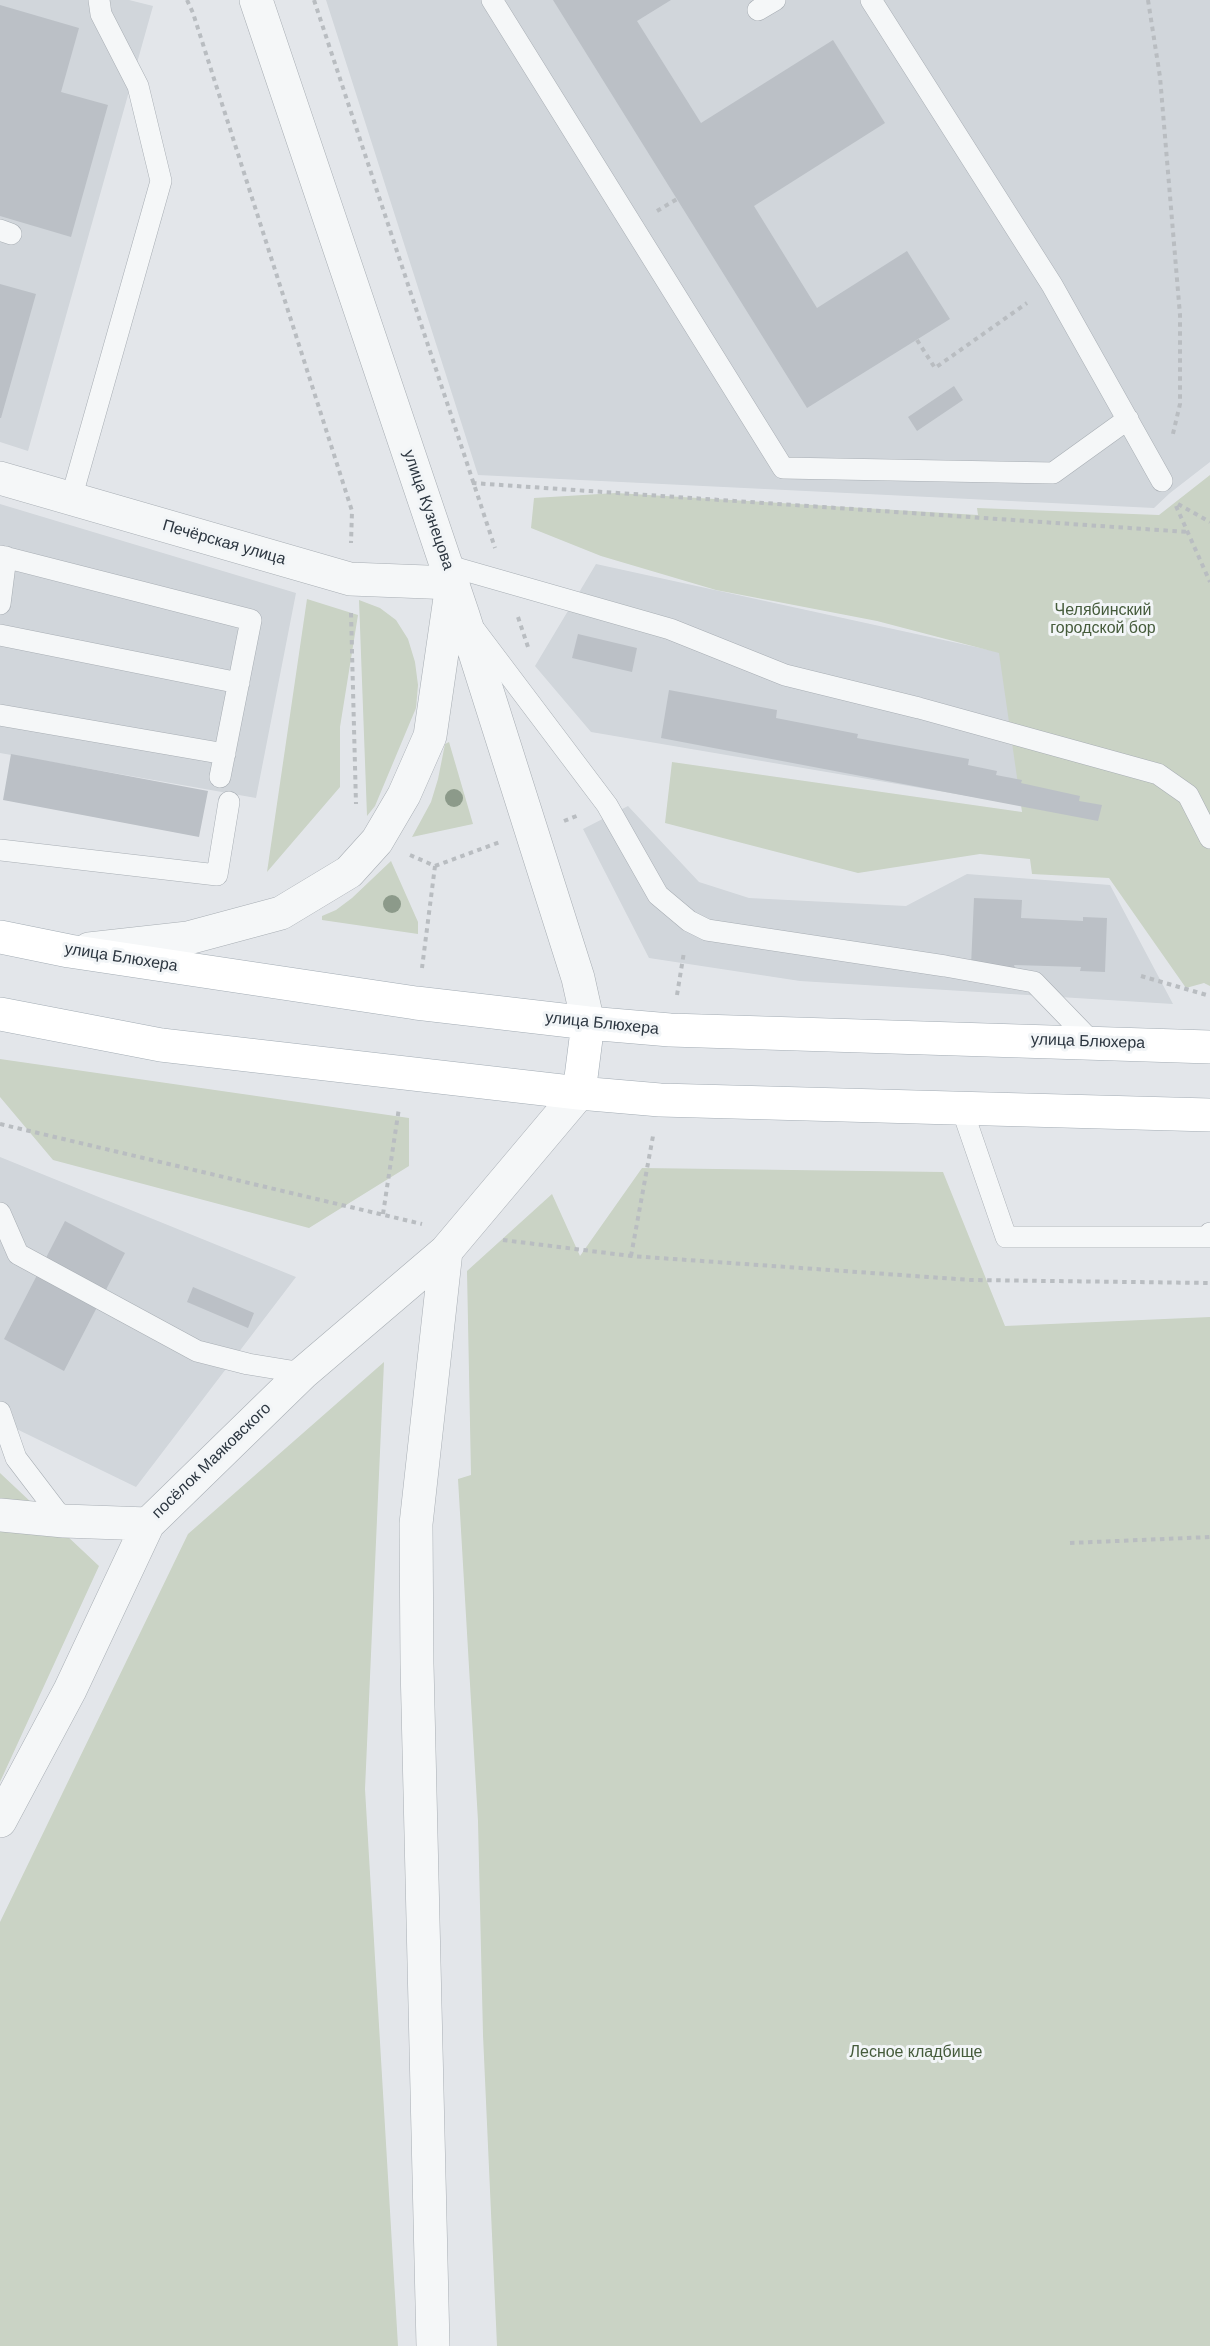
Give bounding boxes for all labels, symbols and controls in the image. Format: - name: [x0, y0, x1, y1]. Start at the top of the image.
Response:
- street label: улица Кузнецова: [398, 447, 458, 573]
- street label: Печёрская улица: [160, 516, 288, 570]
- park label: Челябинский городской бор: [1050, 601, 1156, 639]
- street label: улица Блюхера: [63, 940, 179, 976]
- street label: улица Блюхера: [544, 1008, 660, 1040]
- street label: улица Блюхера: [1031, 1030, 1145, 1054]
- street label: посёлок Маяковского: [148, 1399, 276, 1523]
- park label: Лесное кладбище: [849, 2043, 983, 2063]

